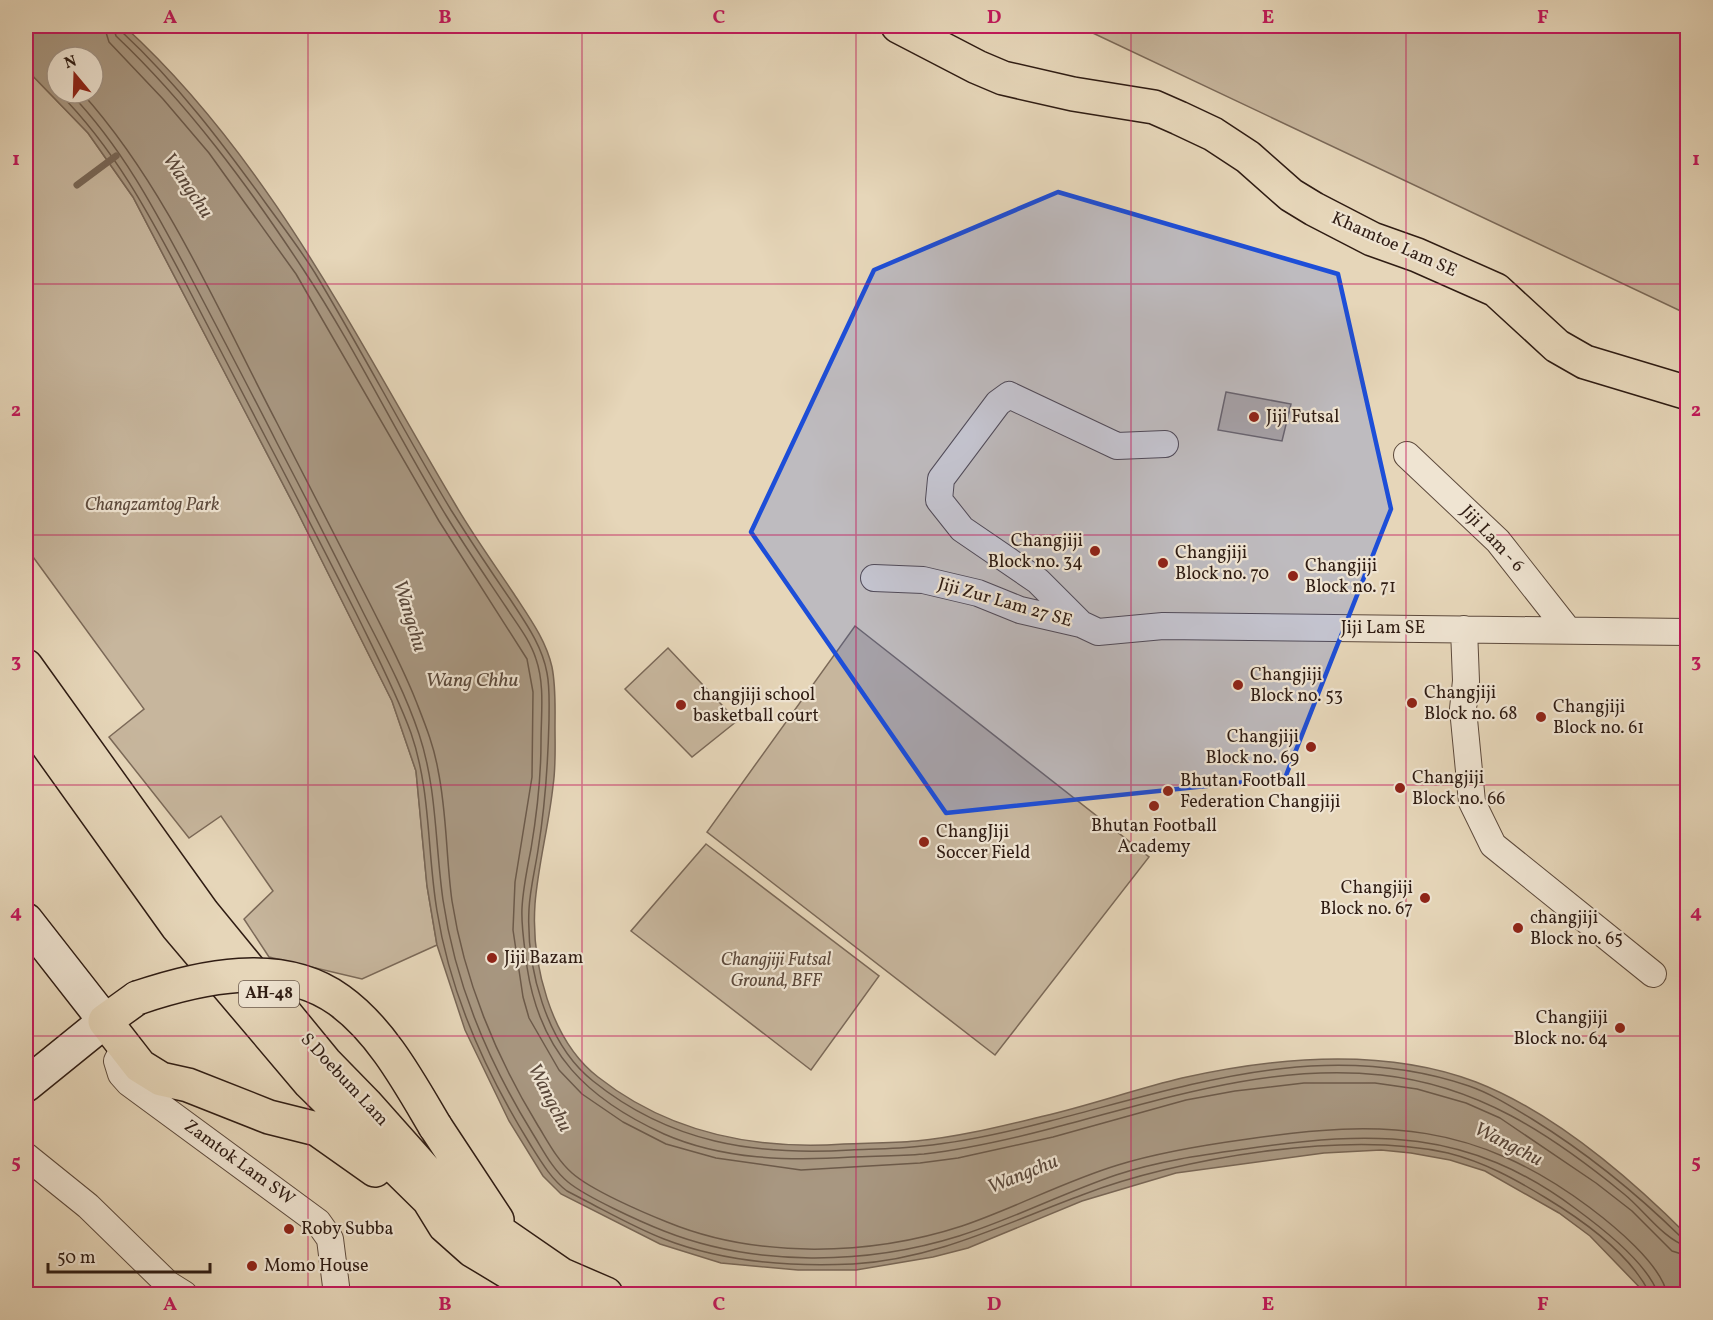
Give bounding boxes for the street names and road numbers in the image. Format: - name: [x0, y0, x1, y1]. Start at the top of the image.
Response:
- street label: Khamtoe Lam SE: [1327, 206, 1461, 284]
- street label: Jiji Lam - 6: [1454, 500, 1530, 578]
- street label: Jiji Zur Lam 27 SE: [935, 572, 1075, 634]
- street label: Jiji Lam SE: [1341, 616, 1425, 641]
- road number: AH-48: [239, 981, 299, 1007]
- street label: S Doebum Lam: [294, 1028, 394, 1132]
- street label: Zamtok Lam SW: [178, 1114, 300, 1212]

